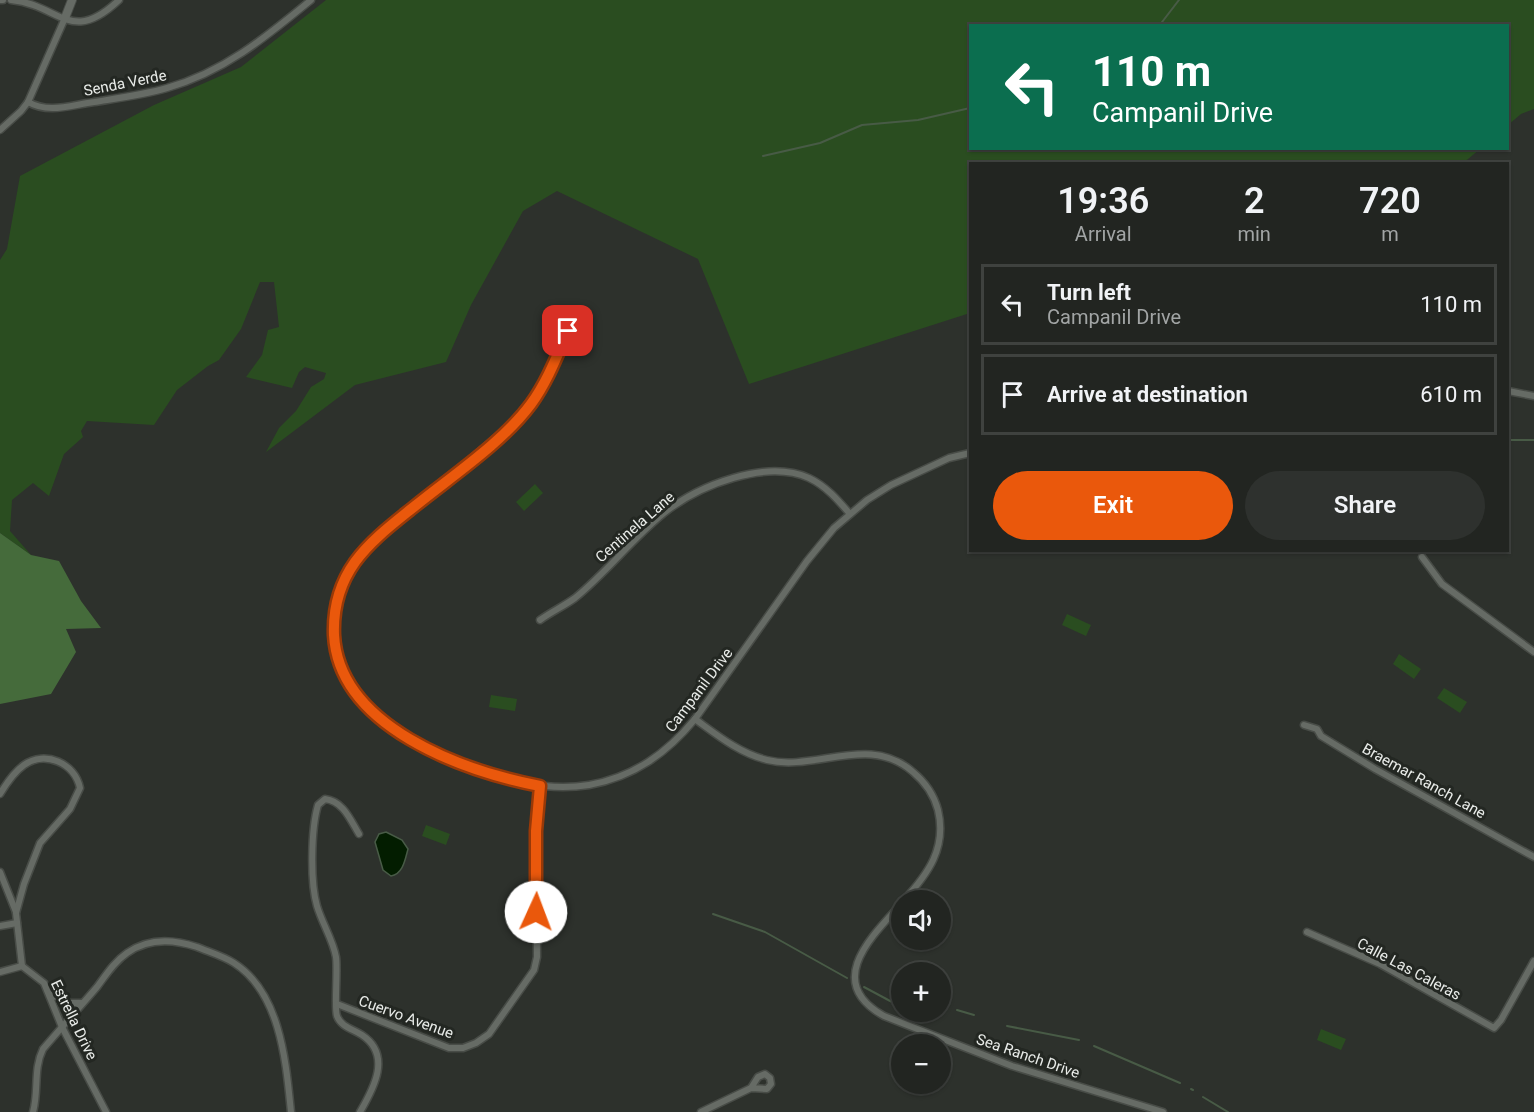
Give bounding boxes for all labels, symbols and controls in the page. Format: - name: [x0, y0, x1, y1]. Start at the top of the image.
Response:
- text: 110 m: [1092, 47, 1211, 96]
- icon: left: [993, 48, 1071, 126]
- street label: Senda Verde: [82, 66, 168, 100]
- text: Campanil Drive: [1092, 97, 1273, 129]
- text: 19:36: [1057, 180, 1149, 222]
- text: 2: [1244, 180, 1264, 222]
- text: 720: [1359, 180, 1421, 222]
- text: Arrival: [1075, 222, 1132, 246]
- text: min: [1237, 222, 1271, 246]
- text: m: [1381, 222, 1399, 246]
- text: Turn left: [1047, 280, 1131, 305]
- icon: left: [996, 288, 1029, 321]
- text: 110 m: [1420, 292, 1482, 317]
- pin: [542, 305, 593, 356]
- text: Campanil Drive: [1047, 305, 1181, 329]
- icon: arrive: [551, 314, 584, 347]
- icon: arrive: [996, 378, 1029, 411]
- text: Arrive at destination: [1047, 382, 1248, 407]
- text: 610 m: [1420, 382, 1482, 407]
- button: Exit: [993, 471, 1233, 540]
- button: Share: [1245, 471, 1485, 540]
- street label: Centinela Lane: [592, 488, 678, 566]
- street label: Campanil Drive: [662, 644, 736, 736]
- street label: Braemar Ranch Lane: [1359, 740, 1489, 822]
- position arrow: [504, 880, 568, 944]
- map controls: [891, 890, 951, 1094]
- button: sound: [891, 890, 951, 950]
- street label: Calle Las Caleras: [1354, 934, 1464, 1004]
- button: +: [891, 962, 951, 1022]
- street label: Estrella Drive: [47, 977, 101, 1063]
- street label: Cuervo Avenue: [356, 991, 456, 1043]
- street label: Sea Ranch Drive: [974, 1030, 1082, 1082]
- button: −: [891, 1034, 951, 1094]

